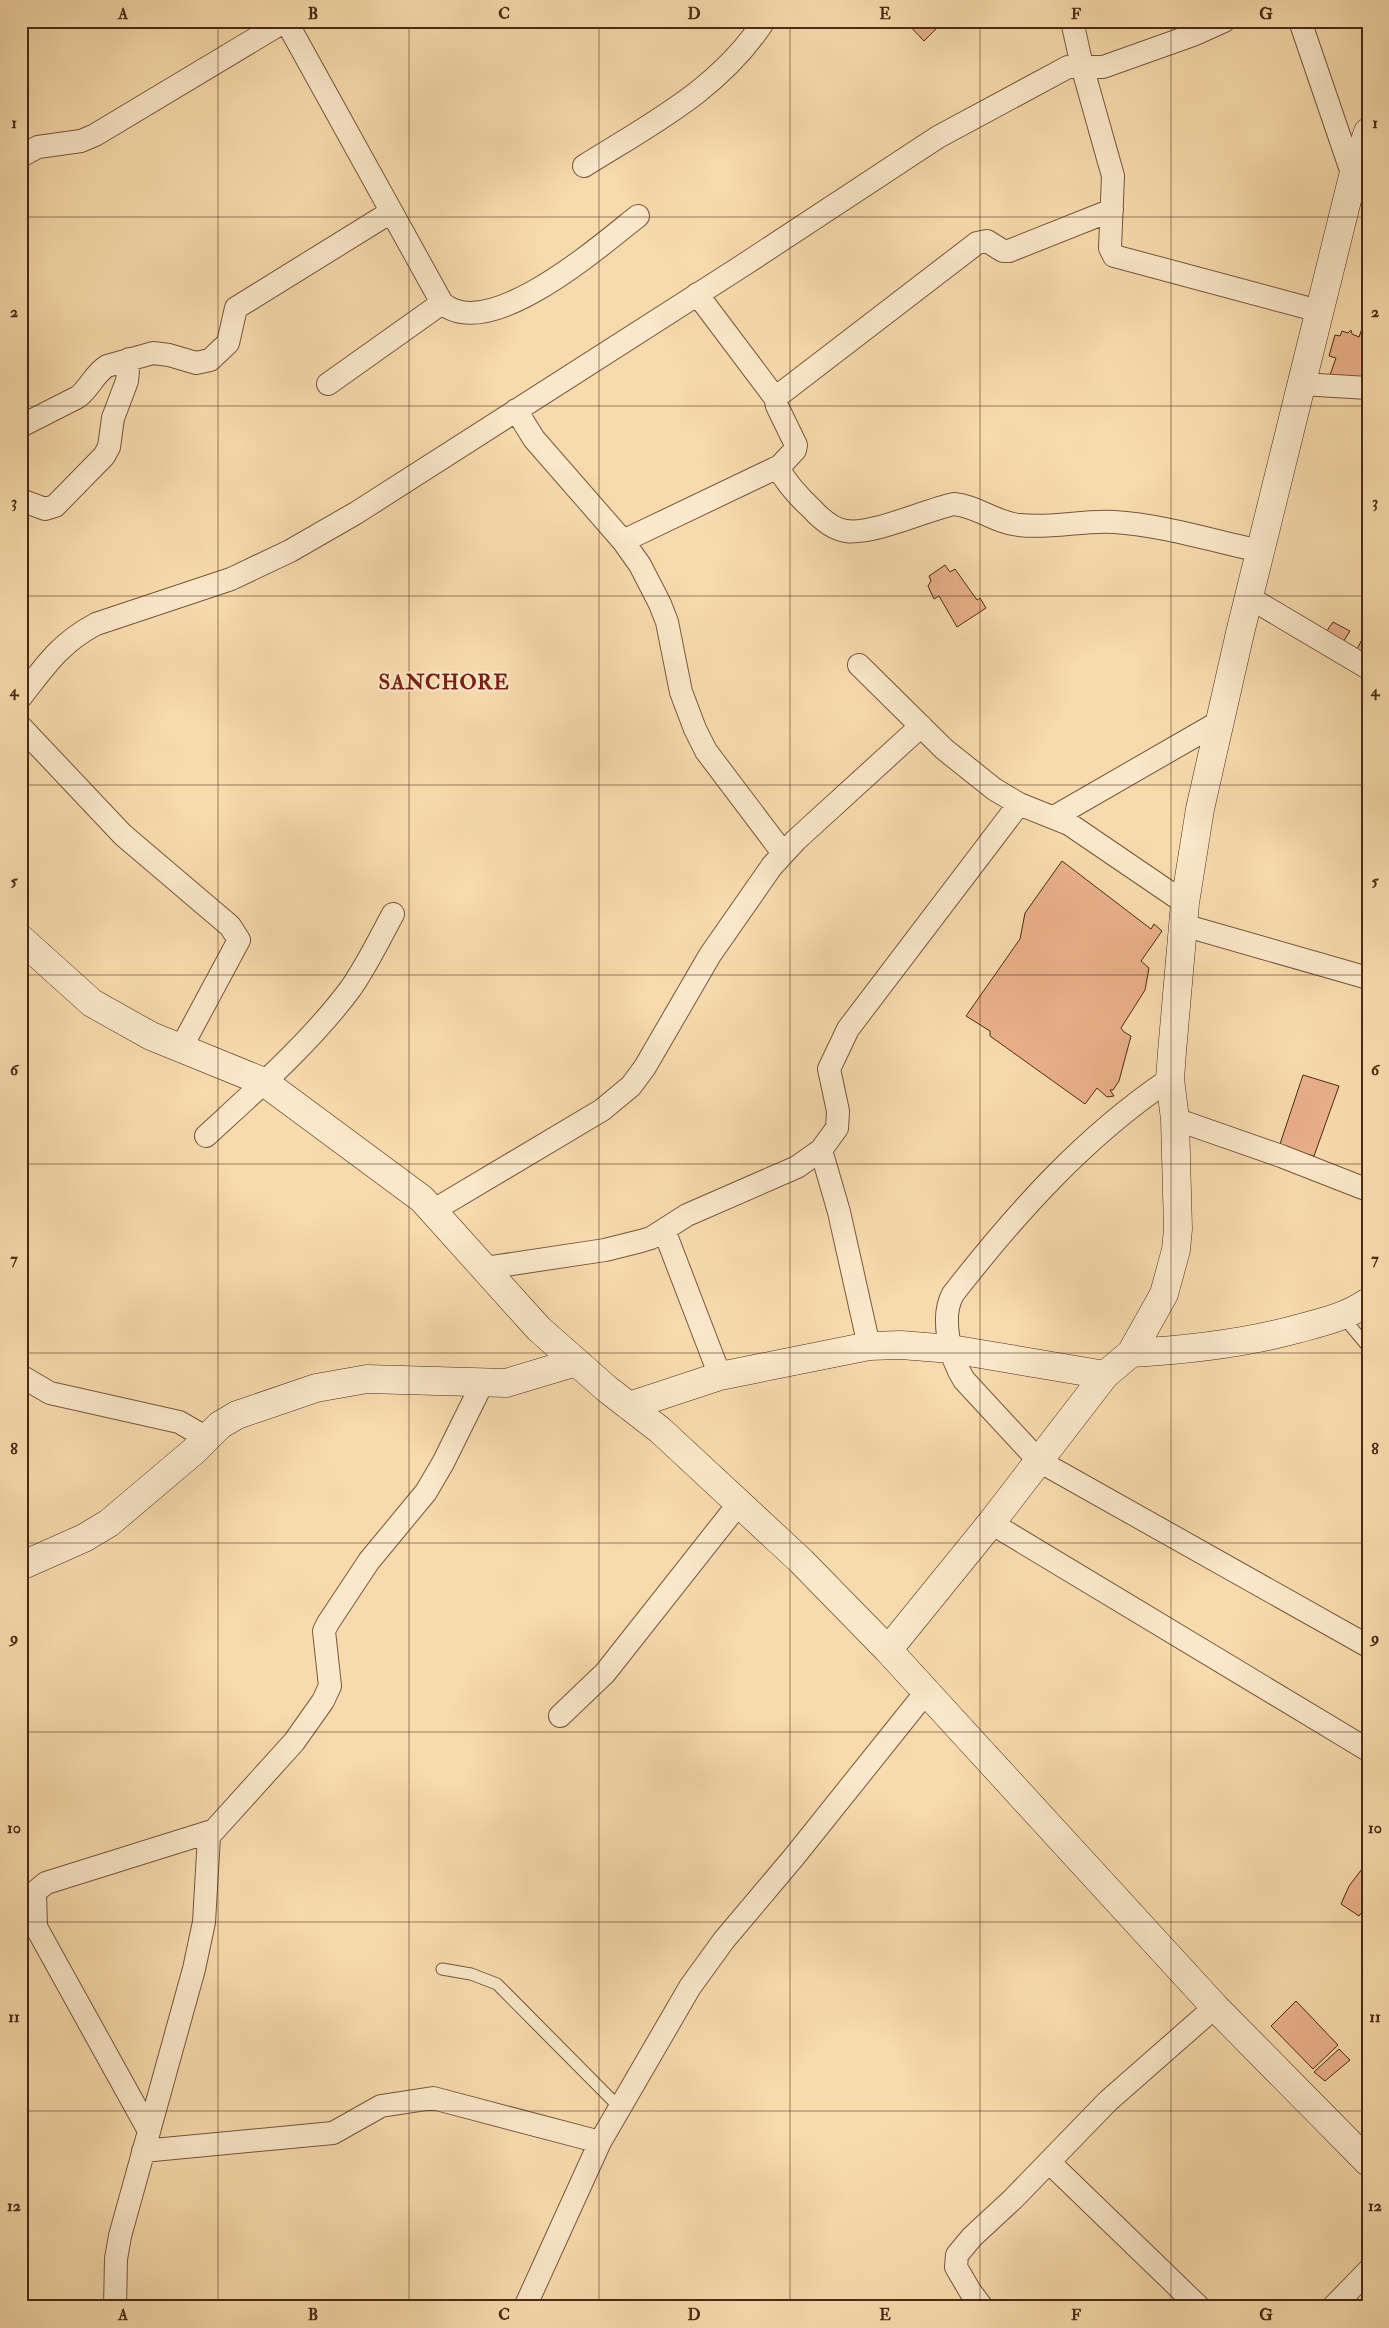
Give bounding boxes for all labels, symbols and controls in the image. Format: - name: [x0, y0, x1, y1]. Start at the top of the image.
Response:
- text: A: [117, 4, 129, 24]
- text: B: [308, 4, 318, 24]
- text: C: [498, 4, 510, 24]
- text: D: [687, 4, 701, 24]
- text: E: [879, 4, 891, 24]
- text: F: [1071, 4, 1081, 24]
- text: G: [1259, 4, 1273, 24]
- text: 1: [11, 113, 17, 133]
- text: 1: [1372, 113, 1378, 133]
- text: 2: [10, 302, 18, 322]
- text: 2: [1371, 302, 1379, 322]
- text: 3: [11, 492, 17, 512]
- text: 3: [1372, 492, 1378, 512]
- district label: SANCHORE: [378, 669, 510, 696]
- text: 4: [9, 681, 20, 701]
- text: 4: [1370, 681, 1381, 701]
- text: 5: [10, 871, 18, 891]
- text: 5: [1371, 871, 1379, 891]
- text: 6: [10, 1060, 20, 1080]
- text: 6: [1371, 1060, 1381, 1080]
- text: 7: [10, 1249, 18, 1269]
- text: 7: [1371, 1249, 1379, 1269]
- text: 8: [10, 1439, 18, 1459]
- text: 8: [1371, 1439, 1379, 1459]
- text: 9: [8, 1628, 18, 1648]
- text: 9: [1369, 1628, 1379, 1648]
- text: 10: [7, 1818, 21, 1838]
- text: 10: [1368, 1818, 1382, 1838]
- text: 11: [8, 2007, 20, 2027]
- text: 11: [1369, 2007, 1381, 2027]
- text: 12: [7, 2196, 21, 2216]
- text: 12: [1368, 2196, 1382, 2216]
- text: A: [117, 2305, 129, 2325]
- text: B: [308, 2305, 318, 2325]
- text: C: [498, 2305, 510, 2325]
- text: D: [687, 2305, 701, 2325]
- text: E: [879, 2305, 891, 2325]
- text: F: [1071, 2305, 1081, 2325]
- text: G: [1259, 2305, 1273, 2325]

